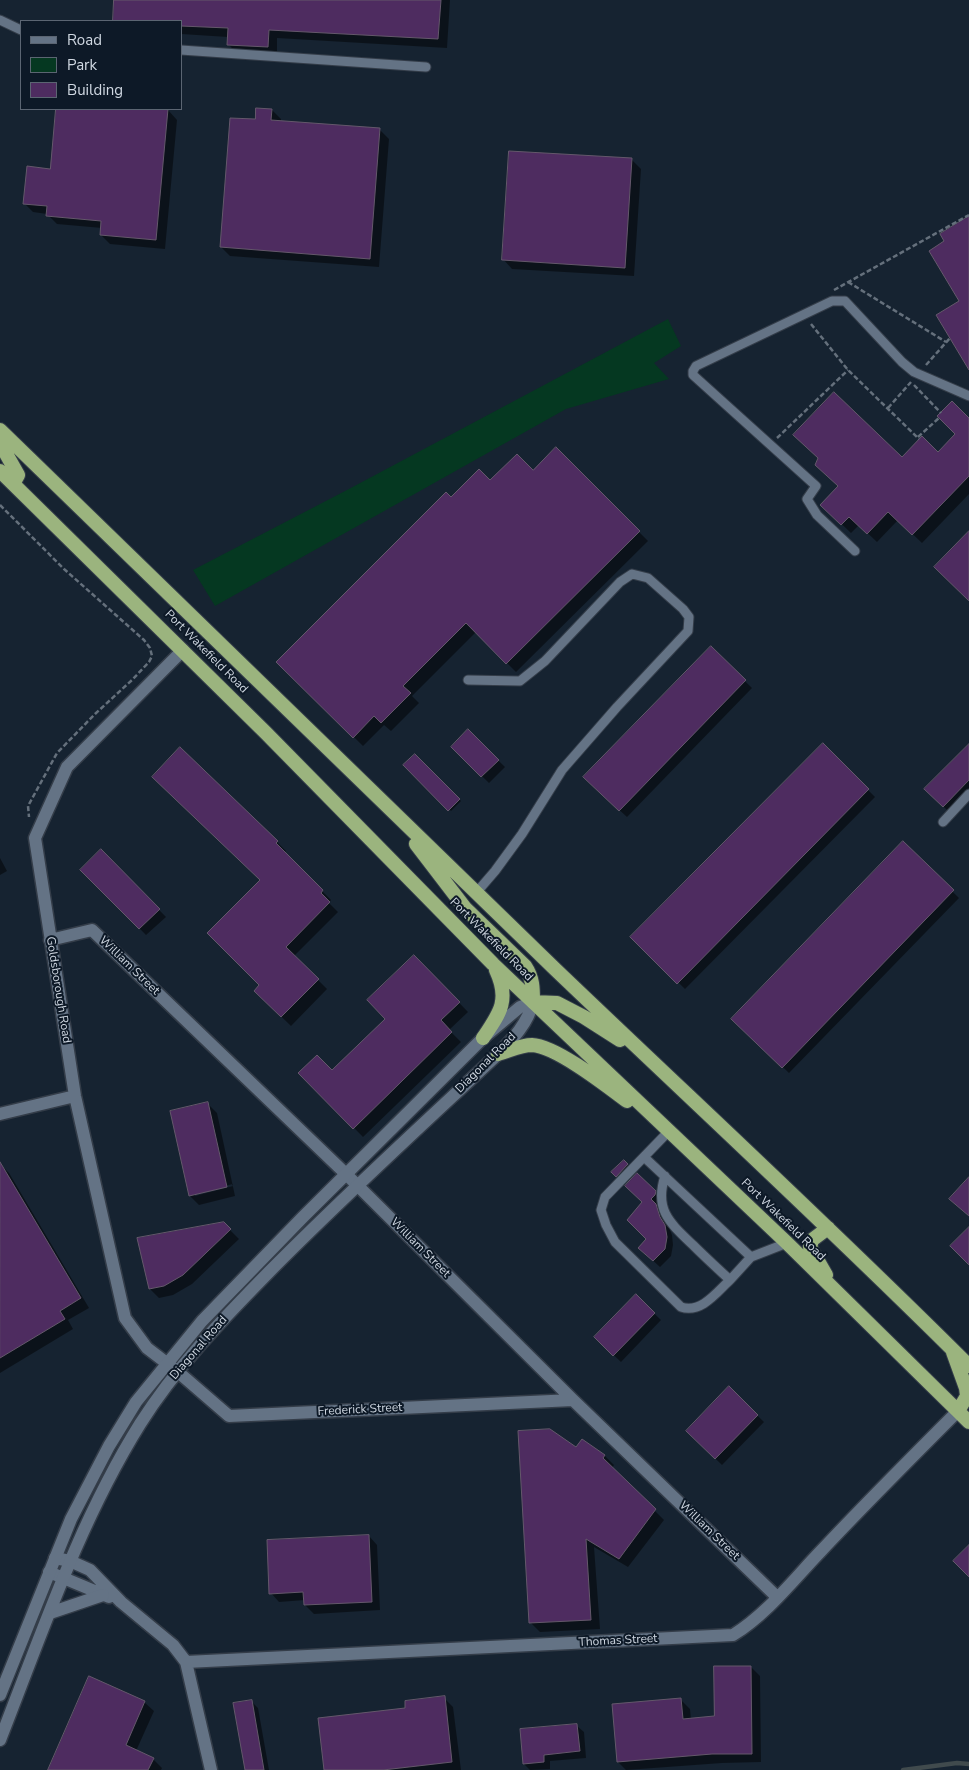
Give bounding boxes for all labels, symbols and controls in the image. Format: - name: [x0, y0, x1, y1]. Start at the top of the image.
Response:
- legend: [20, 20, 182, 110]
- text: Road: [67, 30, 102, 50]
- text: Park: [67, 55, 97, 75]
- text: Building: [67, 80, 123, 100]
- street label: Port Wakefield Road: [161, 607, 251, 697]
- street label: Port Wakefield Road: [446, 895, 536, 985]
- street label: William Street: [96, 934, 162, 998]
- street label: Goldsborough Road: [42, 936, 74, 1044]
- street label: Diagonal Road: [453, 1030, 519, 1096]
- street label: Port Wakefield Road: [738, 1176, 828, 1264]
- street label: William Street: [387, 1215, 453, 1281]
- street label: Diagonal Road: [167, 1313, 231, 1383]
- street label: Frederick Street: [317, 1401, 403, 1419]
- street label: William Street: [676, 1499, 742, 1563]
- street label: Thomas Street: [578, 1632, 658, 1650]

